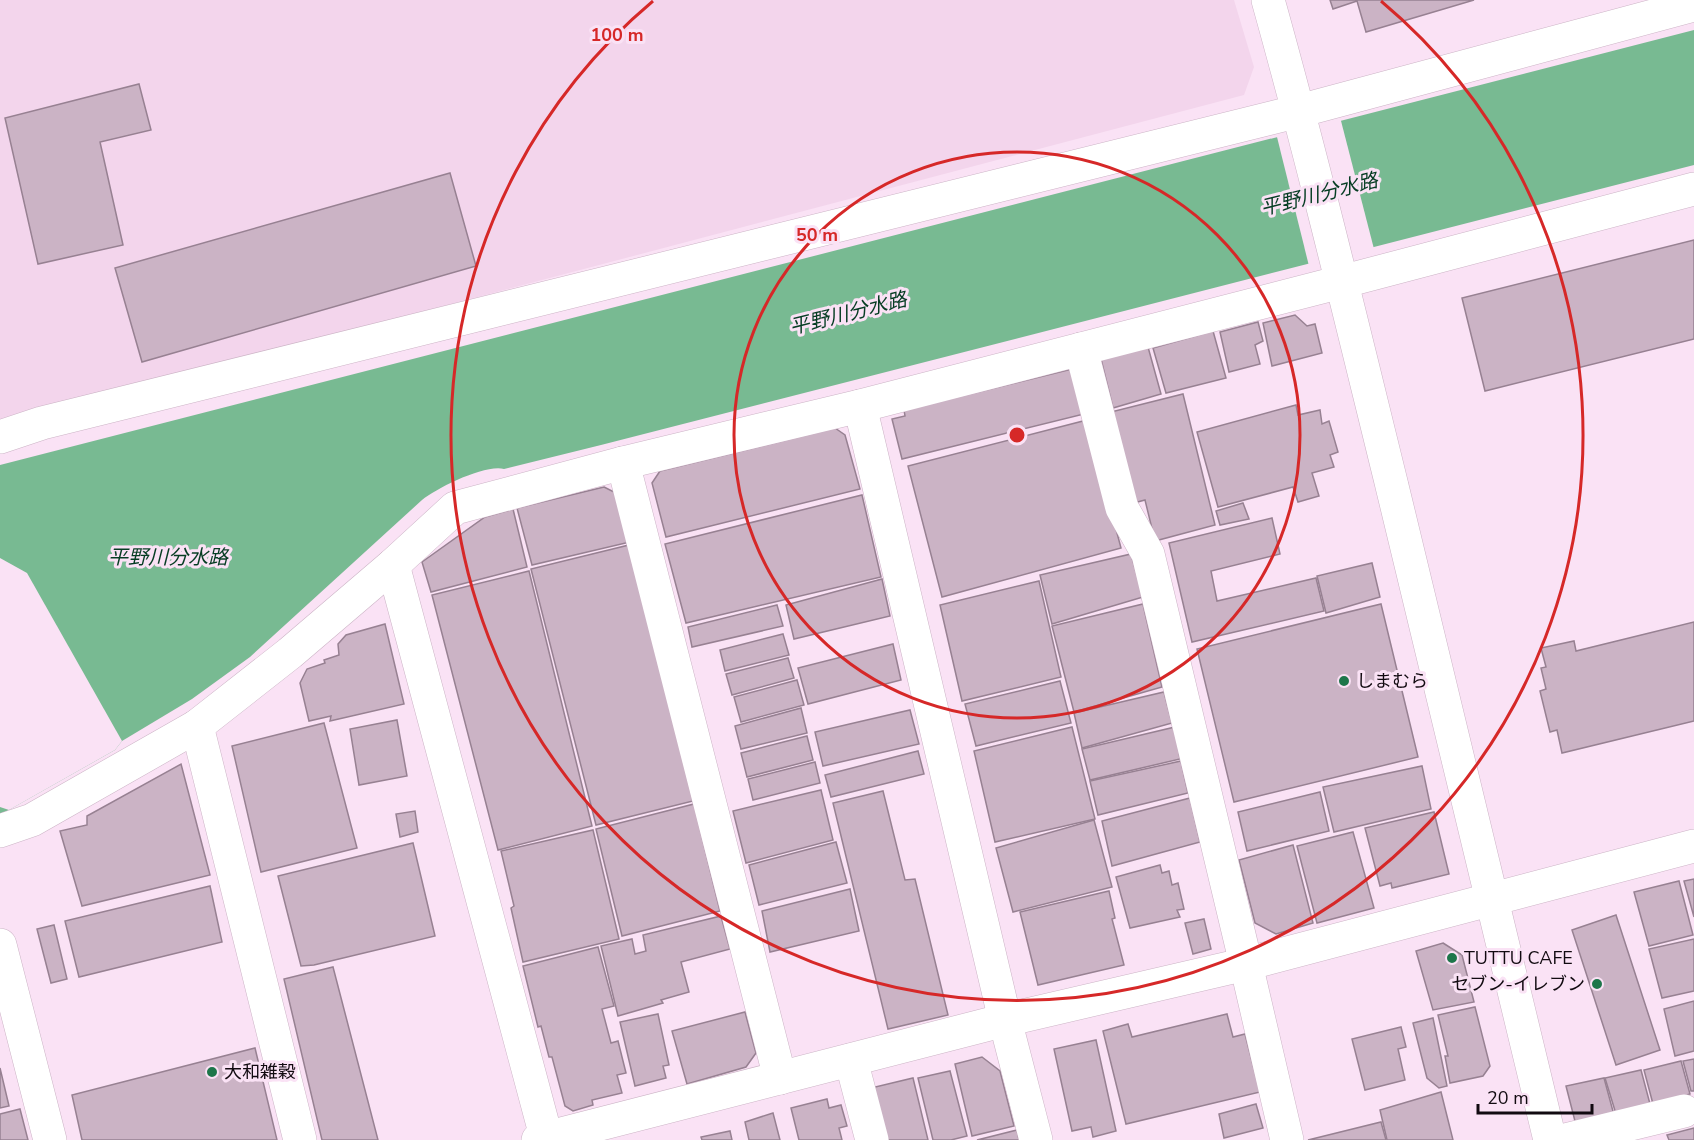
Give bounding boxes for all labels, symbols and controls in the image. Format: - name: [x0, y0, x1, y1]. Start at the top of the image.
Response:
- text: 100 m: [590, 23, 644, 47]
- water label: 平野川分水路: [1258, 166, 1383, 222]
- text: 50 m: [796, 223, 838, 247]
- water label: 平野川分水路: [787, 285, 912, 341]
- centre of rings: [1007, 425, 1027, 445]
- water label: 平野川分水路: [108, 544, 230, 571]
- place label: しまむら: [1356, 669, 1428, 693]
- marker: しまむら: [1337, 674, 1351, 688]
- place label: TUTTU CAFE: [1464, 946, 1573, 970]
- marker: TUTTU CAFE: [1445, 951, 1459, 965]
- place label: セブン-イレブン: [1451, 972, 1585, 996]
- marker: セブン-イレブン: [1590, 977, 1604, 991]
- place label: 大和雑穀: [224, 1060, 296, 1084]
- marker: 大和雑穀: [205, 1065, 219, 1079]
- scale bar: [1478, 1077, 1592, 1115]
- text: 20 m: [1487, 1086, 1529, 1110]

